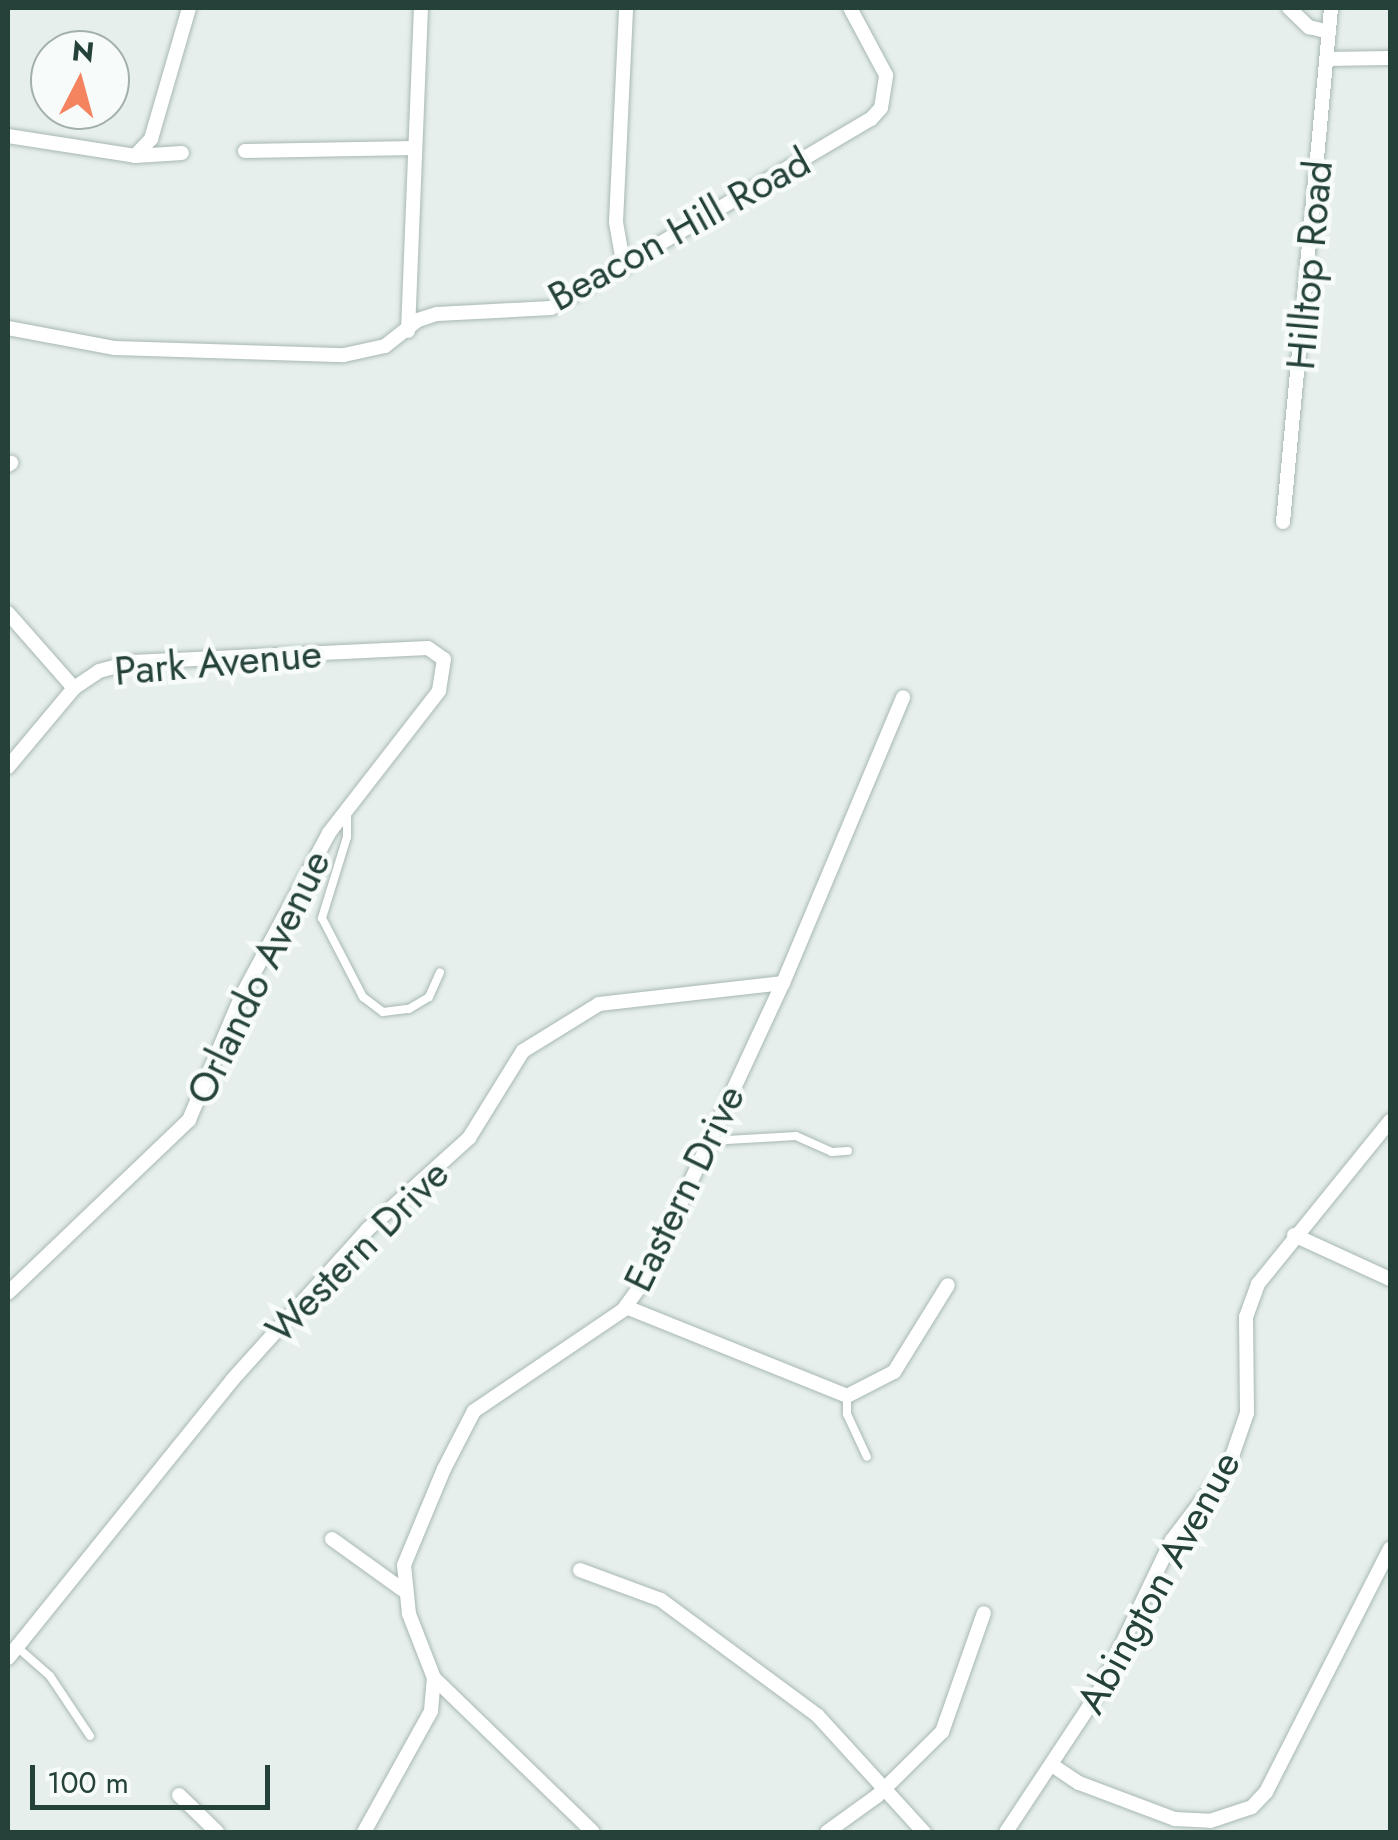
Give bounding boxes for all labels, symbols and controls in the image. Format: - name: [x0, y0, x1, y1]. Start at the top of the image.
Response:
- north arrow: [30, 30, 130, 130]
- text: N: [70, 30, 96, 73]
- street label: Beacon Hill Road: [540, 137, 818, 321]
- street label: Hilltop Road: [1276, 158, 1342, 372]
- street label: Park Avenue: [112, 629, 324, 695]
- street label: Orlando Avenue: [176, 842, 340, 1112]
- street label: Eastern Drive: [614, 1077, 754, 1299]
- street label: Western Drive: [256, 1150, 458, 1352]
- street label: Abington Avenue: [1066, 1442, 1250, 1722]
- scale bar: [35, 1745, 275, 1807]
- text: 100 m: [47, 1761, 129, 1804]

